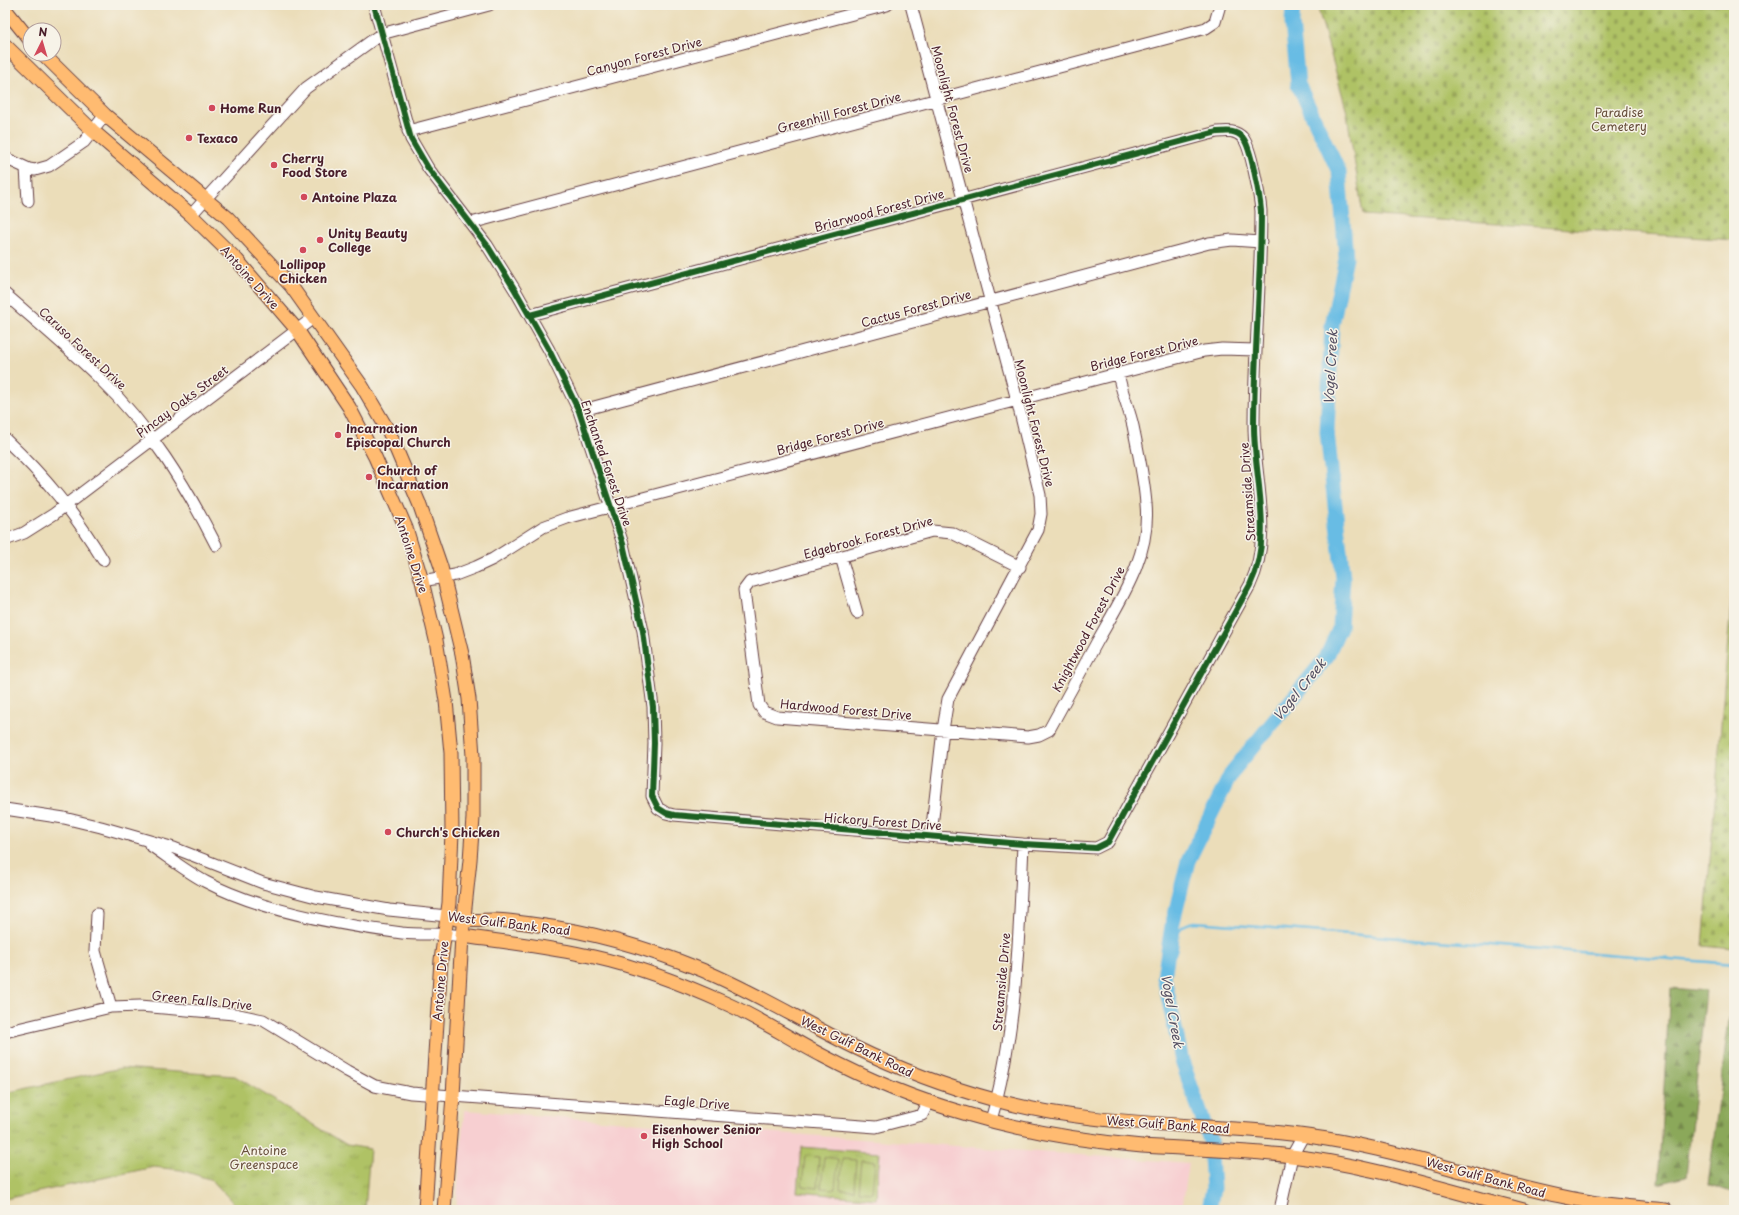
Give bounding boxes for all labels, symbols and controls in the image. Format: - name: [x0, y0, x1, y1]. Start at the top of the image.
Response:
- north arrow: [22, 22, 62, 62]
- text: N: [38, 23, 48, 40]
- street label: Canyon Forest Drive: [584, 32, 704, 80]
- street label: Moonlight Forest Drive: [927, 43, 979, 175]
- street label: Greenhill Forest Drive: [775, 87, 903, 137]
- place label: Home Run: [220, 99, 282, 117]
- marker: Home Run: [207, 103, 217, 113]
- park label: Paradise Cemetery: [1591, 103, 1647, 135]
- place label: Texaco: [197, 129, 238, 147]
- marker: Texaco: [184, 133, 194, 143]
- place label: Cherry Food Store: [282, 149, 348, 181]
- marker: Cherry Food Store: [269, 160, 279, 170]
- street label: Briarwood Forest Drive: [812, 184, 946, 236]
- place label: Antoine Plaza: [312, 188, 398, 206]
- marker: Antoine Plaza: [299, 192, 309, 202]
- place label: Unity Beauty College: [328, 224, 408, 256]
- marker: Unity Beauty College: [315, 235, 325, 245]
- street label: Antoine Drive: [216, 241, 284, 313]
- marker: Lollipop Chicken: [298, 245, 308, 255]
- place label: Lollipop Chicken: [279, 255, 327, 287]
- street label: Cactus Forest Drive: [859, 285, 973, 331]
- street label: Caruso Forest Drive: [35, 303, 131, 393]
- water label: Vogel Creek: [1319, 328, 1341, 405]
- street label: Bridge Forest Drive: [1088, 331, 1200, 375]
- street label: Moonlight Forest Drive: [1010, 357, 1060, 489]
- street label: Pincay Oaks Street: [132, 360, 232, 441]
- street label: Enchanted Forest Drive: [577, 397, 637, 529]
- street label: Bridge Forest Drive: [774, 413, 886, 459]
- place label: Incarnation Episcopal Church: [346, 419, 451, 451]
- marker: Incarnation Episcopal Church: [333, 430, 343, 440]
- street label: Streamside Drive: [1235, 442, 1259, 542]
- place label: Church of Incarnation: [377, 461, 449, 493]
- marker: Church of Incarnation: [364, 472, 374, 482]
- street label: Edgebrook Forest Drive: [801, 511, 935, 563]
- street label: Antoine Drive: [391, 513, 433, 595]
- street label: Knightwood Forest Drive: [1047, 563, 1129, 695]
- water label: Vogel Creek: [1268, 653, 1331, 724]
- street label: Hardwood Forest Drive: [779, 694, 913, 724]
- street label: Hickory Forest Drive: [824, 808, 942, 834]
- place label: Church's Chicken: [396, 823, 500, 841]
- marker: Church's Chicken: [383, 827, 393, 837]
- street label: West Gulf Bank Road: [447, 907, 571, 939]
- street label: Streamside Drive: [988, 932, 1014, 1032]
- street label: Antoine Drive: [428, 940, 452, 1022]
- water label: Vogel Creek: [1157, 973, 1189, 1051]
- street label: Green Falls Drive: [151, 986, 254, 1014]
- street label: West Gulf Bank Road: [798, 1011, 916, 1081]
- street label: Eagle Drive: [664, 1091, 730, 1113]
- street label: West Gulf Bank Road: [1106, 1111, 1230, 1137]
- place label: Eisenhower Senior High School: [652, 1120, 762, 1152]
- marker: Eisenhower Senior High School: [639, 1131, 649, 1141]
- park label: Antoine Greenspace: [230, 1141, 298, 1173]
- street label: West Gulf Bank Road: [1424, 1152, 1548, 1202]

